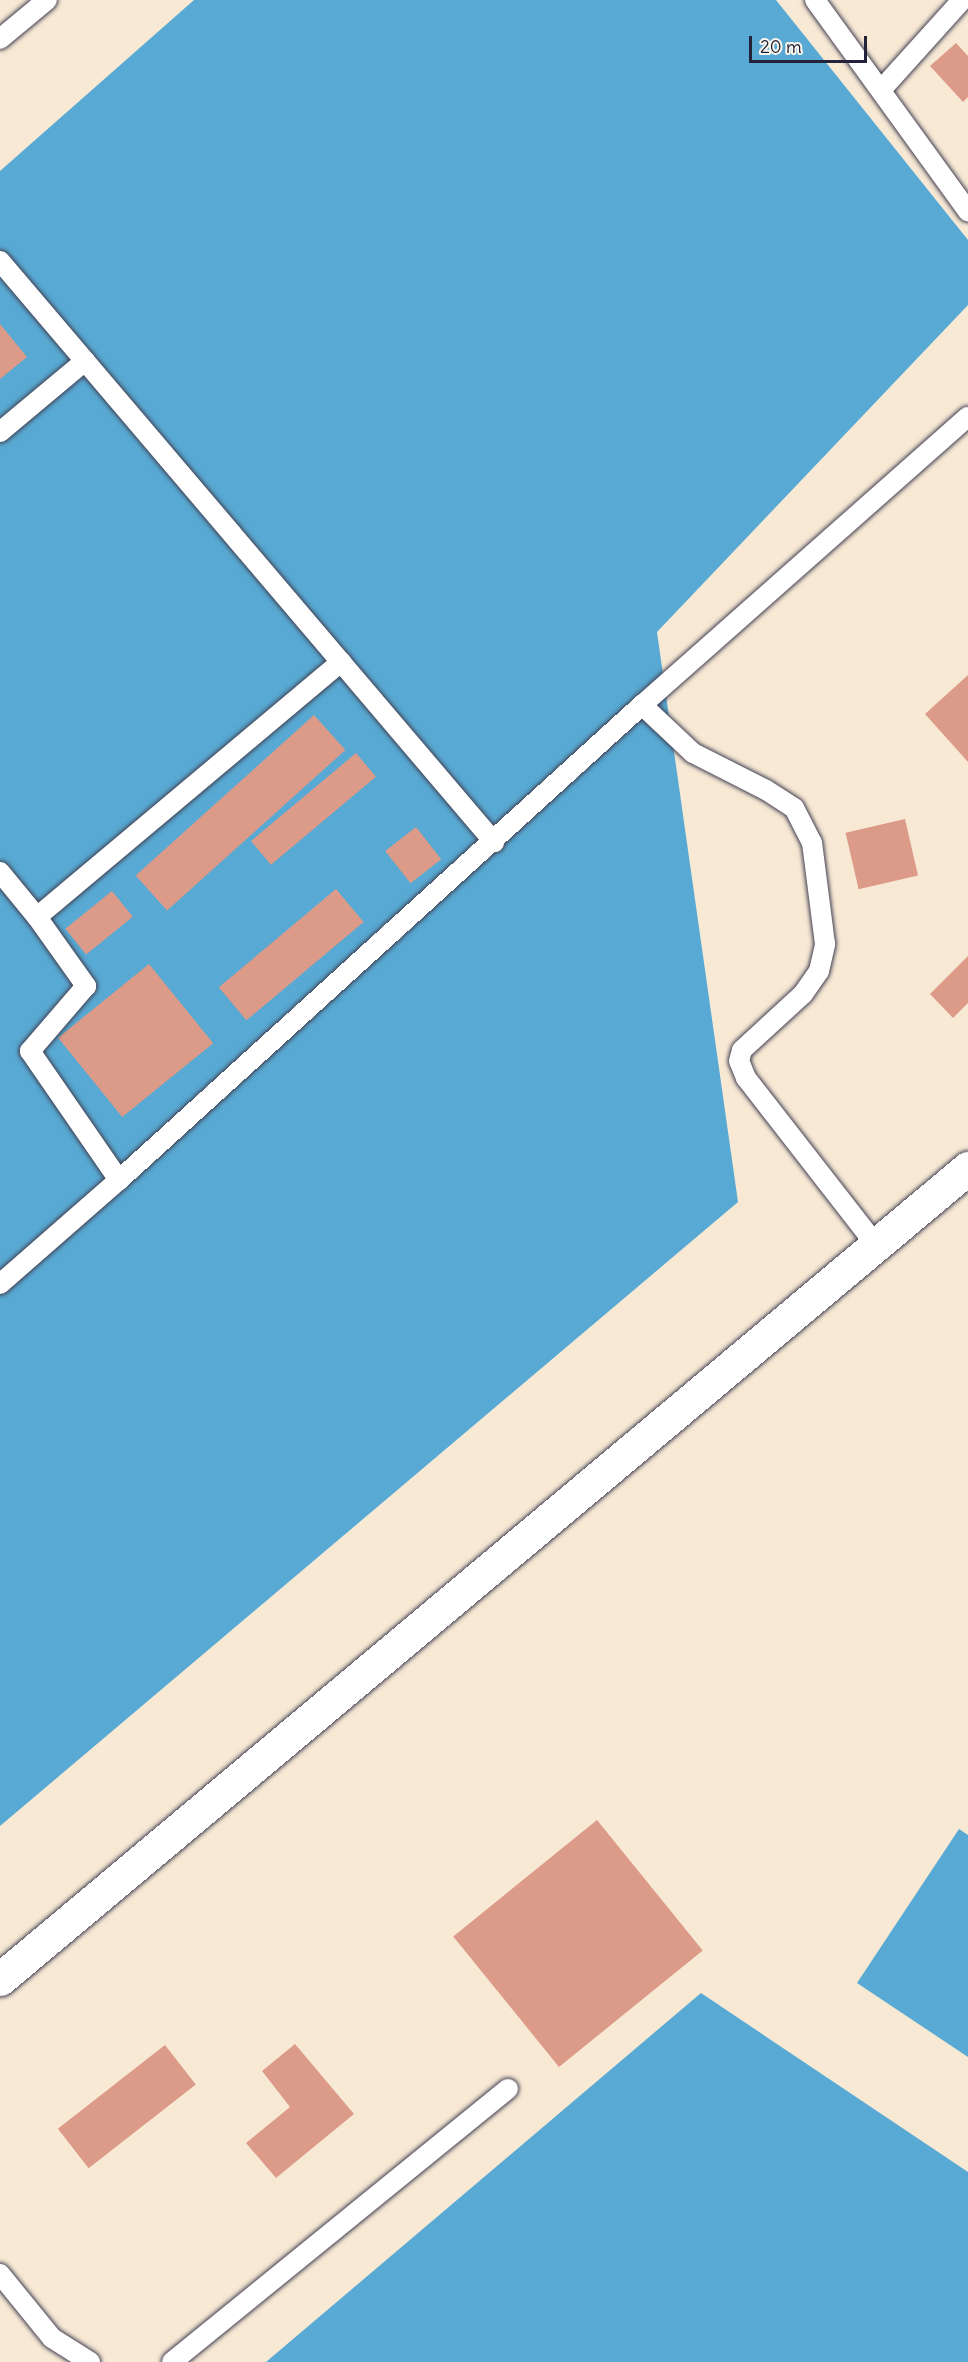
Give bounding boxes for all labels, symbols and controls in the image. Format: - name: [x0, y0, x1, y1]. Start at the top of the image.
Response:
- scale bar: [752, 24, 870, 62]
- text: 20 m: [760, 35, 802, 58]

